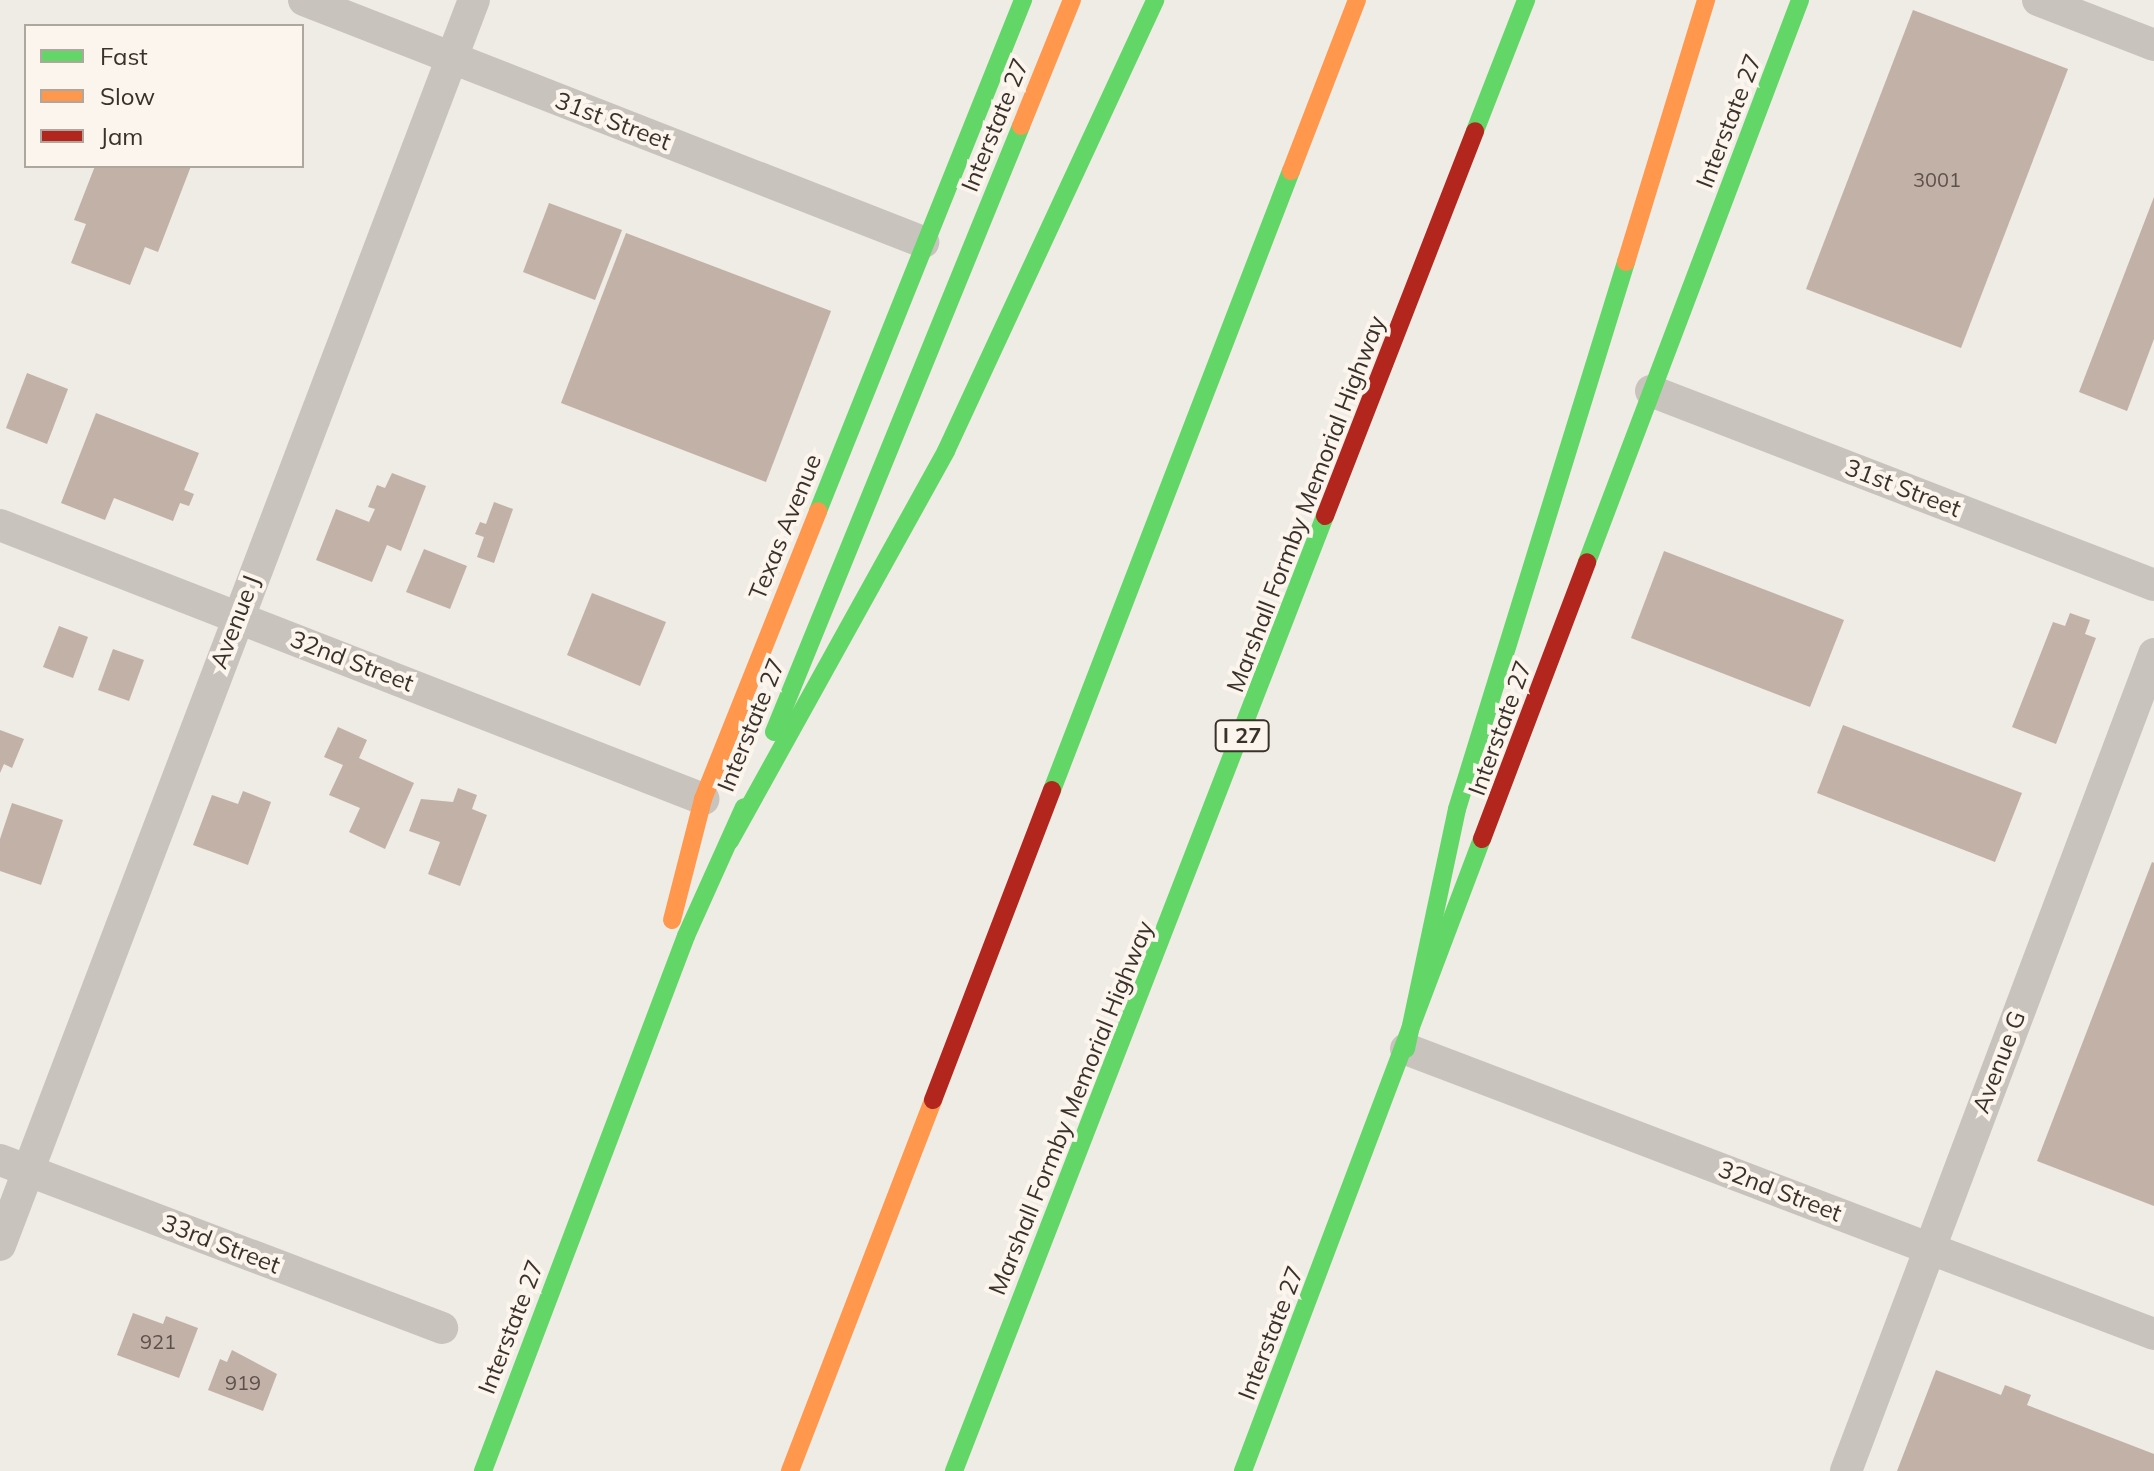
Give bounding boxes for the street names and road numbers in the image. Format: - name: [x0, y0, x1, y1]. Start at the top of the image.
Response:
- street label: Interstate 27: [1690, 50, 1768, 192]
- street label: Interstate 27: [955, 54, 1035, 196]
- street label: 31st Street: [551, 86, 675, 156]
- street label: Marshall Formby Memorial Highway: [1221, 312, 1391, 696]
- street label: Texas Avenue: [743, 450, 827, 604]
- street label: 31st Street: [1841, 453, 1965, 523]
- street label: Avenue J: [204, 571, 266, 673]
- street label: 32nd Street: [286, 624, 418, 698]
- street label: Interstate 27: [711, 654, 791, 796]
- street label: Interstate 27: [1462, 657, 1538, 799]
- road number: I 27: [1214, 718, 1270, 754]
- street label: Marshall Formby Memorial Highway: [983, 917, 1159, 1299]
- street label: Avenue G: [1966, 1007, 2032, 1117]
- street label: 32nd Street: [1714, 1154, 1846, 1228]
- street label: 33rd Street: [158, 1208, 284, 1280]
- street label: Interstate 27: [472, 1256, 550, 1398]
- street label: Interstate 27: [1232, 1262, 1310, 1404]

